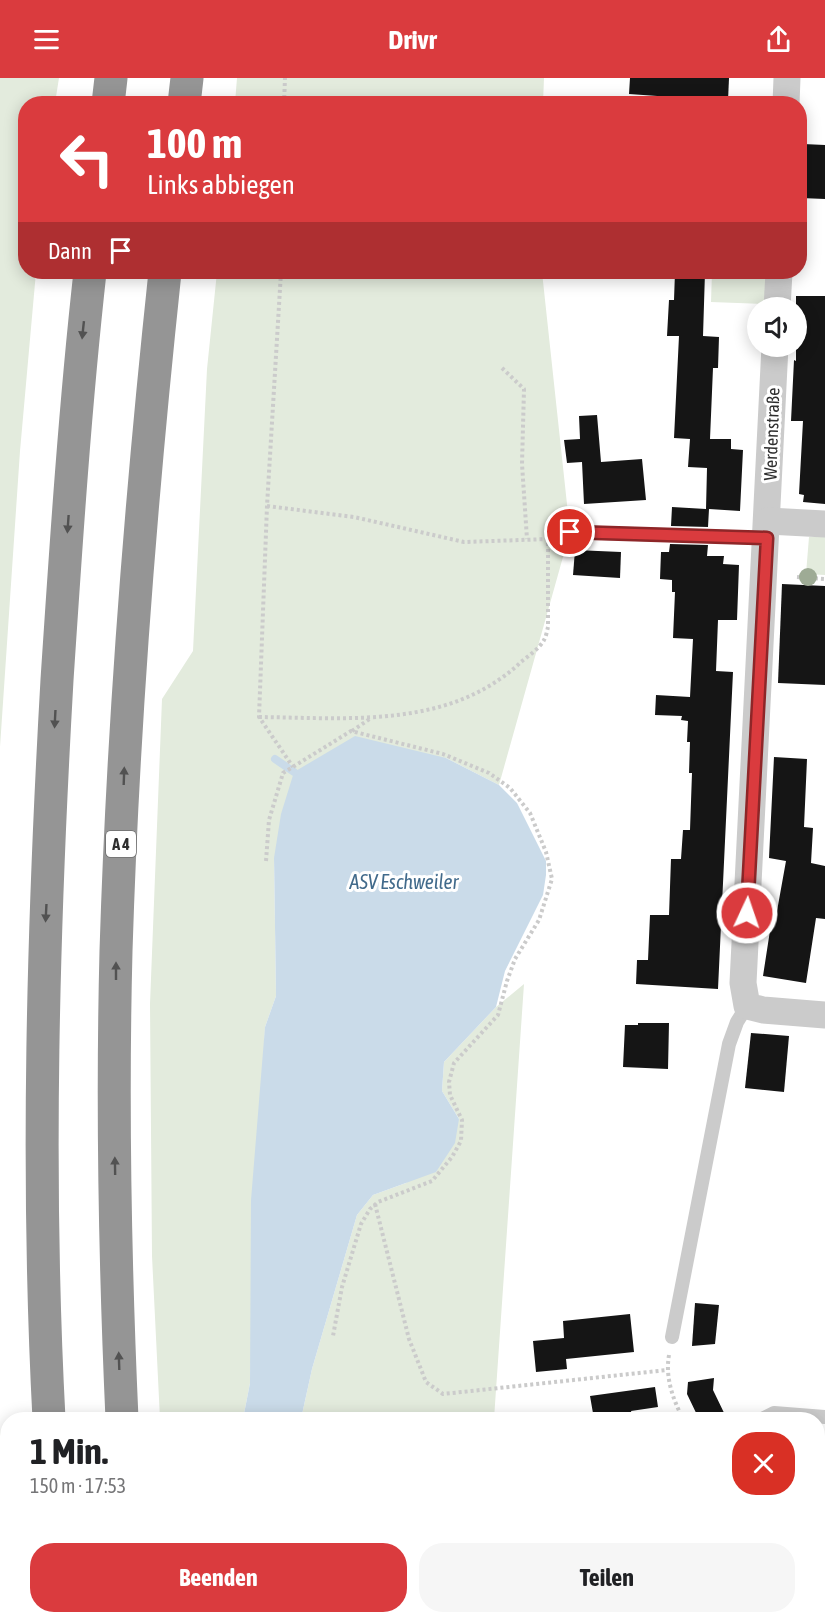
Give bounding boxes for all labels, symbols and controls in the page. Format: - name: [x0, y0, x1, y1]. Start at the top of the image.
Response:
- icon: menu: [30, 23, 63, 56]
- icon: share: [762, 23, 795, 56]
- text: Drivr: [388, 24, 437, 55]
- text: 100 m: [147, 119, 242, 167]
- icon: left: [48, 120, 126, 198]
- text: Links abbiegen: [147, 169, 295, 200]
- icon: arrive: [104, 234, 137, 267]
- text: Dann: [48, 238, 92, 264]
- map controls: [747, 297, 807, 357]
- button: sound: [747, 297, 807, 357]
- one-way arrow: [78, 320, 88, 339]
- street label: Werdenstraße: [759, 387, 784, 481]
- pin: [544, 506, 595, 557]
- one-way arrow: [63, 515, 73, 534]
- icon: arrive: [553, 515, 586, 548]
- one-way arrow: [50, 709, 60, 728]
- one-way arrow: [119, 766, 128, 785]
- road number: A 4: [106, 831, 136, 857]
- water label: ASV Eschweiler: [349, 870, 460, 893]
- position arrow: [715, 881, 779, 945]
- one-way arrow: [41, 904, 50, 923]
- one-way arrow: [111, 961, 121, 980]
- one-way arrow: [110, 1156, 120, 1175]
- one-way arrow: [114, 1351, 124, 1370]
- text: 1 Min.: [30, 1430, 108, 1472]
- button: close: [732, 1432, 795, 1495]
- text: 150 m · 17:53: [30, 1474, 126, 1497]
- button: Beenden: [30, 1543, 407, 1612]
- button: Teilen: [419, 1543, 795, 1612]

